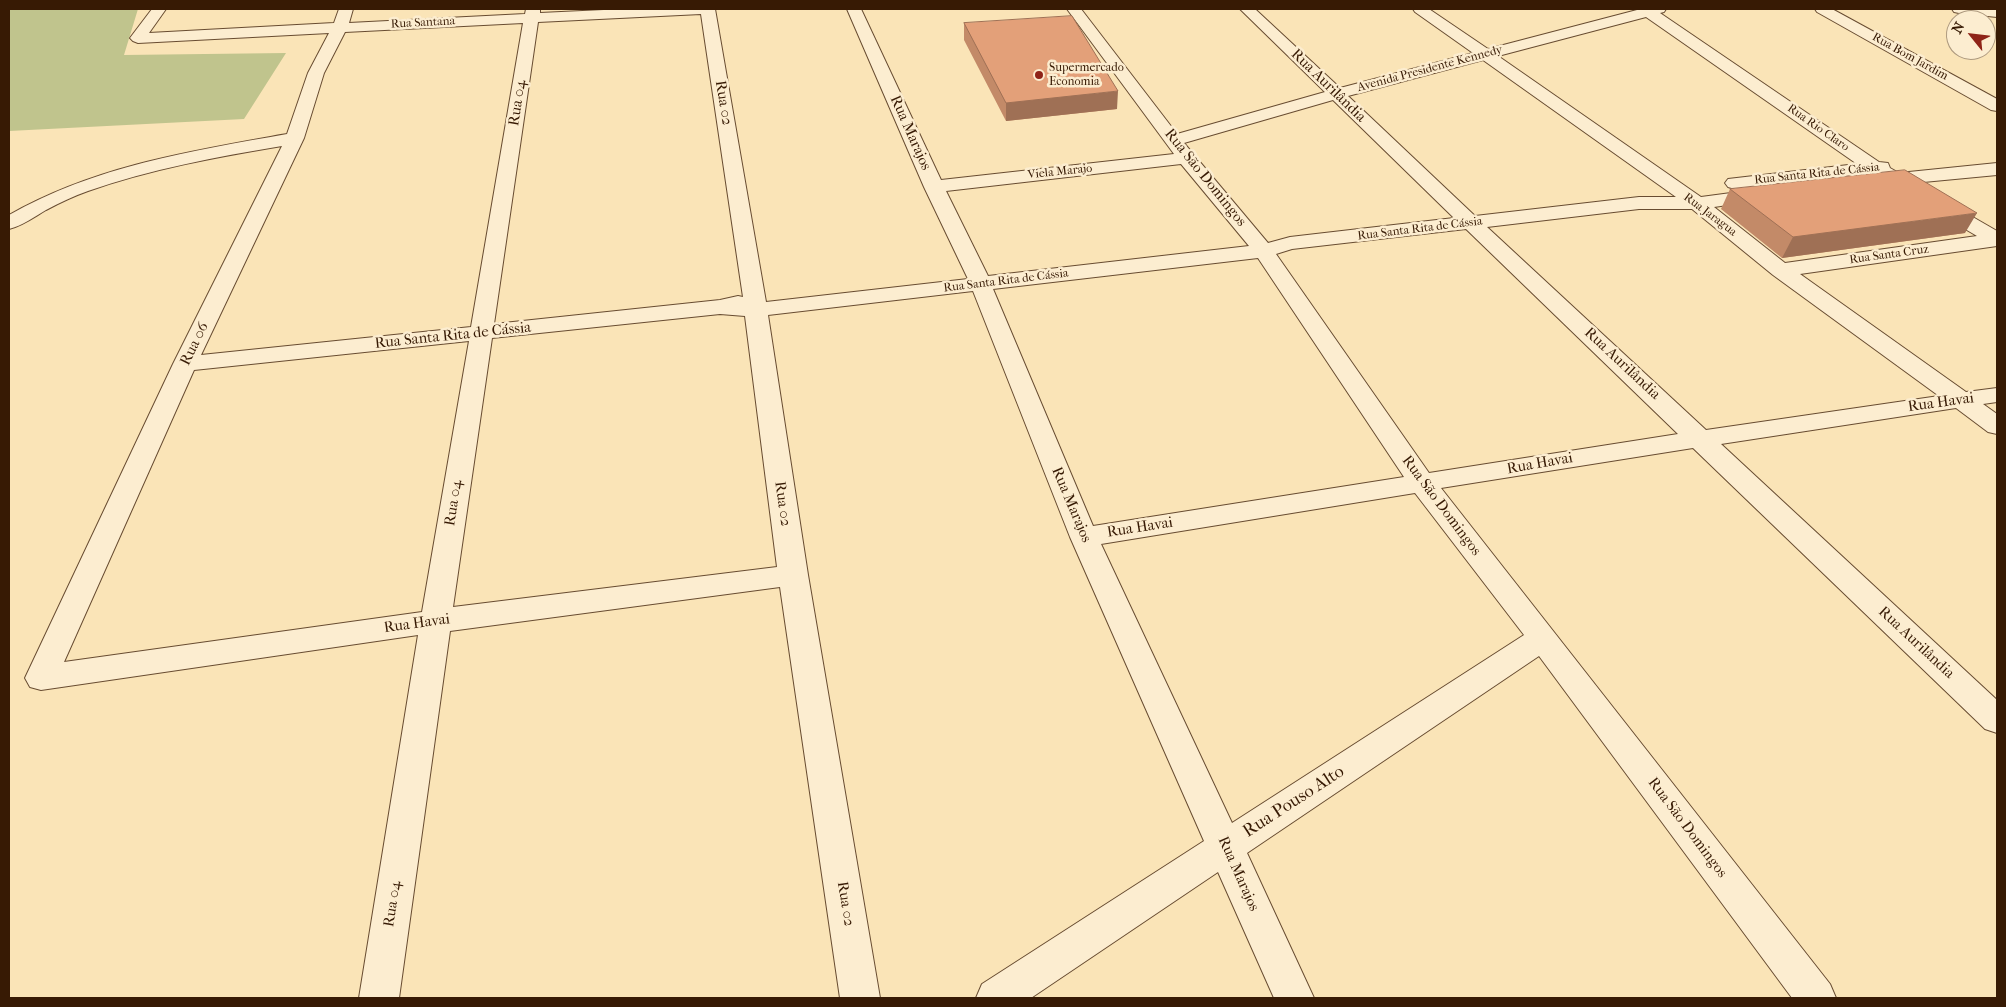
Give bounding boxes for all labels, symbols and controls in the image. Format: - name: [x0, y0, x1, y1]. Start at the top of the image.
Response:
- north arrow: [1946, 10, 1996, 60]
- street label: Rua Santana: [390, 14, 456, 32]
- text: N: [1948, 19, 1968, 37]
- street label: Rua Bom Jardim: [1870, 30, 1950, 84]
- street label: Avenida Presidente Kennedy: [1356, 43, 1504, 95]
- street label: Rua Aurilândia: [1287, 46, 1369, 126]
- place label: Supermercado Economia: [1049, 61, 1124, 89]
- marker: Supermercado Economia: [1033, 69, 1045, 81]
- street label: Rua 04: [505, 79, 531, 127]
- street label: Rua 02: [711, 79, 735, 127]
- street label: Rua Marajos: [885, 93, 935, 173]
- street label: Rua Rio Claro: [1784, 101, 1852, 155]
- street label: Rua São Domingos: [1160, 126, 1250, 230]
- street label: Rua Santa Rita de Cássia: [1754, 160, 1880, 188]
- street label: Viela Marajo: [1027, 161, 1093, 183]
- street label: Rua Jaragua: [1681, 190, 1739, 240]
- street label: Rua Santa Rita de Cássia: [1357, 214, 1483, 244]
- street label: Rua Santa Cruz: [1849, 242, 1929, 268]
- street label: Rua Santa Rita de Cássia: [943, 266, 1069, 296]
- street label: Rua Santa Rita de Cássia: [374, 319, 532, 353]
- street label: Rua 06: [177, 320, 213, 368]
- street label: Rua Aurilândia: [1580, 324, 1664, 404]
- street label: Rua Havai: [1907, 389, 1975, 417]
- street label: Rua Havai: [1506, 449, 1574, 479]
- street label: Rua São Domingos: [1398, 452, 1484, 560]
- street label: Rua Marajos: [1047, 465, 1095, 545]
- street label: Rua 04: [441, 479, 467, 527]
- street label: Rua 02: [770, 480, 794, 528]
- street label: Rua Havai: [1106, 514, 1174, 542]
- street label: Rua Aurilândia: [1874, 603, 1958, 683]
- street label: Rua Havai: [383, 610, 451, 638]
- street label: Rua Pouso Alto: [1239, 761, 1349, 843]
- street label: Rua São Domingos: [1644, 774, 1730, 882]
- street label: Rua Marajos: [1213, 834, 1263, 914]
- street label: Rua 04: [380, 880, 406, 928]
- street label: Rua 02: [833, 880, 857, 928]

